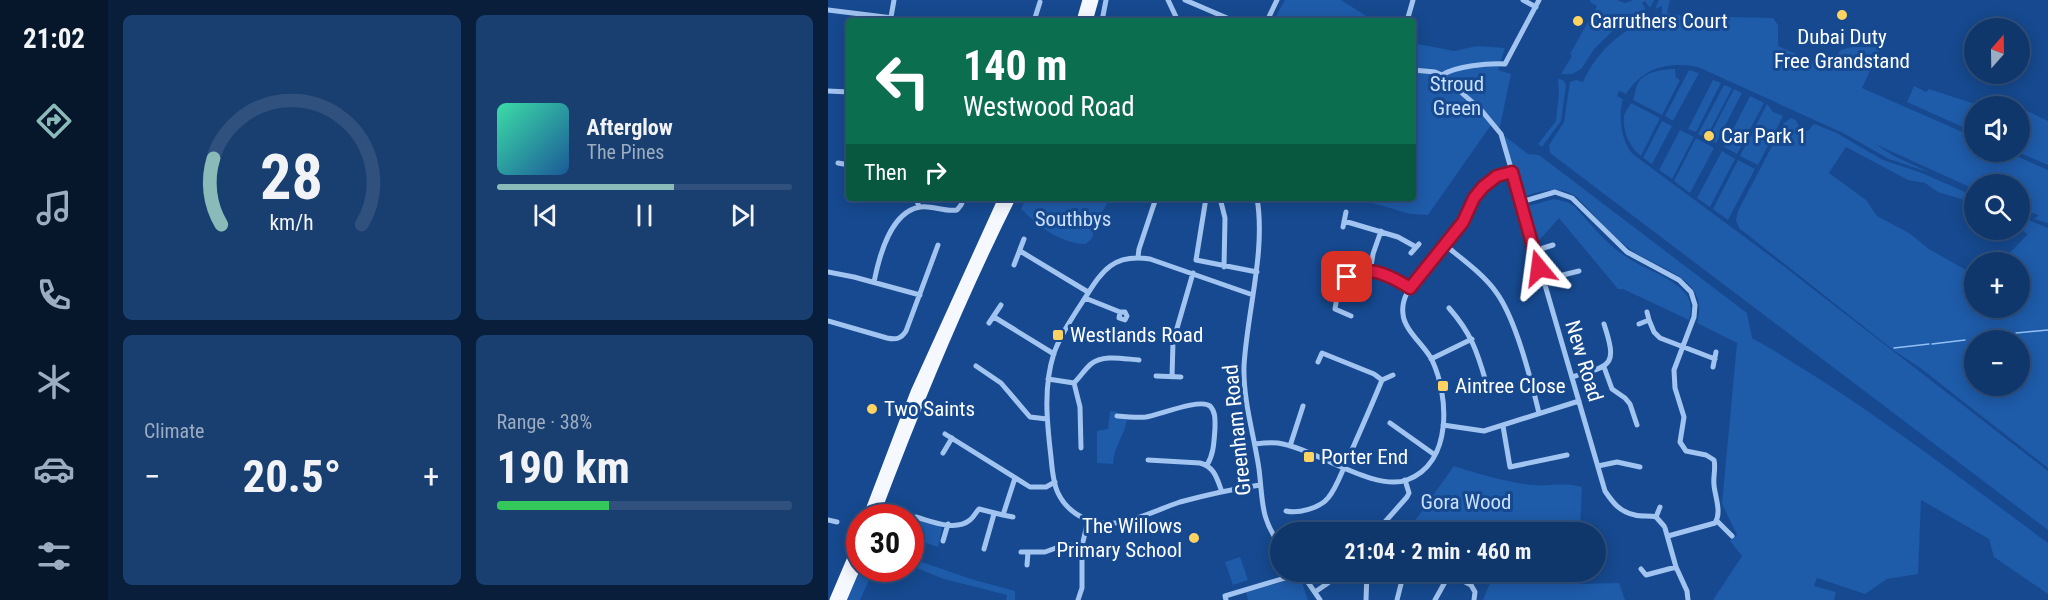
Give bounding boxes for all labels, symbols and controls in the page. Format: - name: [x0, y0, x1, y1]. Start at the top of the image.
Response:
- marker: Dubai Duty Free Grandstand: [1835, 8, 1849, 22]
- place label: Carruthers Court: [1590, 9, 1728, 33]
- marker: Carruthers Court: [1571, 14, 1585, 28]
- north arrow: [1964, 18, 2030, 84]
- map controls: [1964, 18, 2030, 396]
- text: 21:02: [23, 23, 85, 55]
- place label: Dubai Duty Free Grandstand: [1774, 25, 1910, 73]
- text: 140 m: [963, 41, 1068, 90]
- icon: left: [864, 42, 942, 120]
- park label: Stroud Green: [1430, 72, 1484, 120]
- text: Westwood Road: [963, 91, 1135, 123]
- button: sound: [1964, 96, 2030, 162]
- icon: directions: [33, 100, 75, 142]
- text: Afterglow: [587, 115, 673, 140]
- place label: Car Park 1: [1721, 124, 1807, 148]
- marker: Car Park 1: [1702, 129, 1716, 143]
- text: The Pines: [587, 140, 664, 164]
- text: 28: [260, 141, 323, 214]
- icon: right: [919, 156, 952, 189]
- text: Then: [864, 160, 907, 185]
- button: search: [1964, 174, 2030, 240]
- icon: music: [33, 187, 75, 229]
- icon: previous: [529, 199, 562, 232]
- icon: pause: [628, 199, 661, 232]
- icon: next: [726, 199, 759, 232]
- park label: Southbys: [1035, 207, 1111, 231]
- text: km/h: [270, 210, 314, 235]
- position arrow: [1507, 236, 1571, 300]
- pin: [1321, 251, 1372, 302]
- button: +: [1964, 252, 2030, 318]
- icon: arrive: [1330, 260, 1363, 293]
- icon: phone: [33, 274, 75, 316]
- street label: New Road: [1560, 318, 1608, 404]
- place label: Westlands Road: [1070, 323, 1203, 347]
- marker: Westlands Road: [1051, 328, 1065, 342]
- button: −: [1964, 330, 2030, 396]
- icon: climate: [33, 361, 75, 403]
- street label: Greenham Road: [1218, 363, 1256, 497]
- place label: Aintree Close: [1455, 374, 1566, 398]
- marker: Aintree Close: [1436, 379, 1450, 393]
- place label: Two Saints: [884, 397, 975, 421]
- marker: Two Saints: [865, 402, 879, 416]
- text: Range · 38%: [497, 410, 592, 434]
- text: Climate: [144, 419, 204, 443]
- text: 190 km: [497, 441, 630, 494]
- place label: Porter End: [1321, 445, 1408, 469]
- icon: car: [33, 448, 75, 490]
- text: 20.5°: [242, 450, 341, 503]
- marker: Porter End: [1302, 450, 1316, 464]
- text: −: [144, 457, 161, 496]
- text: +: [423, 457, 439, 496]
- park label: Gora Wood: [1421, 490, 1512, 514]
- speed limit sign: 30: [846, 504, 924, 582]
- place label: The Willows Primary School: [1056, 514, 1182, 562]
- marker: The Willows Primary School: [1187, 531, 1201, 545]
- icon: filters: [33, 535, 75, 577]
- text: 21:04 · 2 min · 460 m: [1345, 539, 1531, 564]

